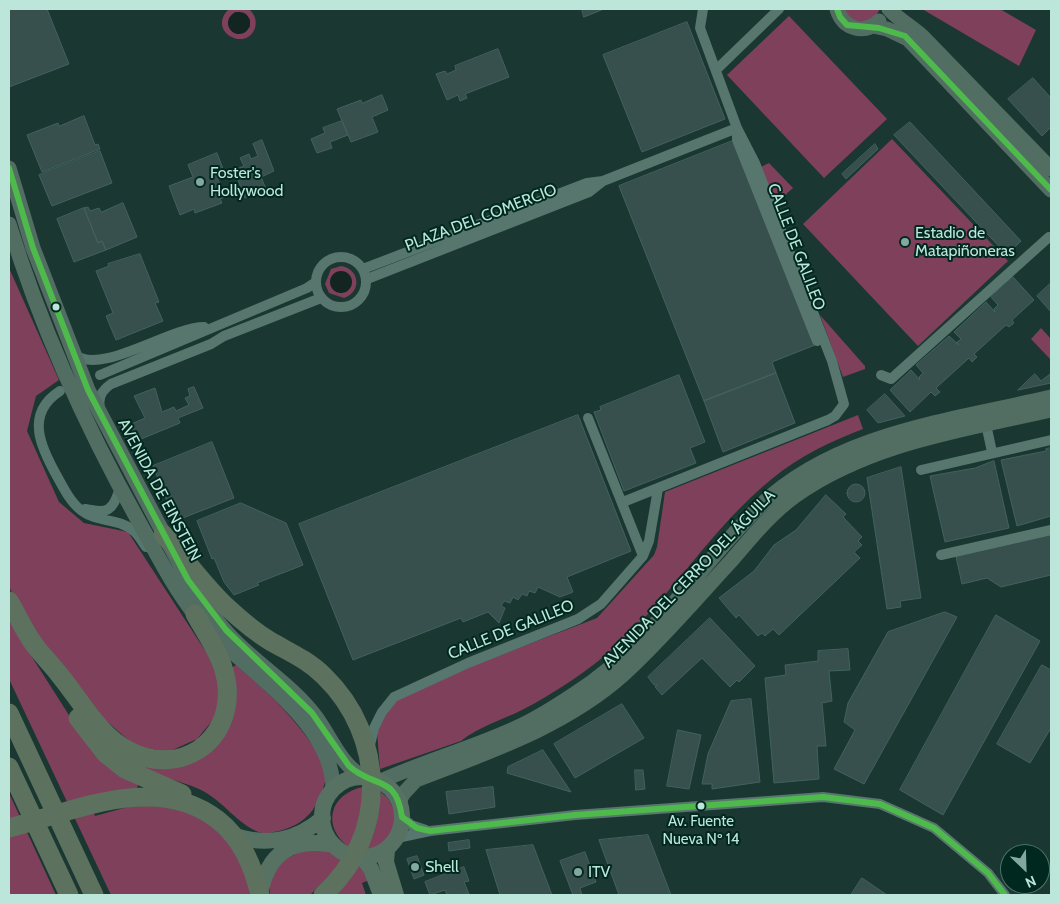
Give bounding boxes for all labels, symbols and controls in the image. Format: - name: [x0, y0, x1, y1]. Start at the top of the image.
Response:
- place label: Foster's Hollywood: [210, 163, 283, 201]
- marker: Foster's Hollywood: [194, 176, 206, 188]
- street label: PLAZA DEL COMERCIO: [402, 180, 560, 256]
- street label: CALLE DE GALILEO: [763, 181, 829, 313]
- place label: Estadio de Matapiñoneras: [915, 223, 1015, 261]
- marker: Estadio de Matapiñoneras: [899, 236, 911, 248]
- unlabelled marker: [51, 302, 61, 312]
- street label: AVENIDA DE EINSTEIN: [113, 416, 205, 564]
- street label: AVENIDA DEL CERRO DEL ÁGUILA: [599, 486, 779, 672]
- street label: CALLE DE GALILEO: [445, 596, 577, 664]
- marker: Av. Fuente Nueva Nº 14: [696, 801, 706, 811]
- place label: Av. Fuente Nueva Nº 14: [663, 813, 739, 848]
- north arrow: [1000, 844, 1050, 894]
- place label: Shell: [425, 857, 459, 877]
- marker: Shell: [409, 861, 421, 873]
- place label: ITV: [588, 862, 610, 882]
- marker: ITV: [572, 866, 584, 878]
- text: N: [1023, 872, 1039, 892]

